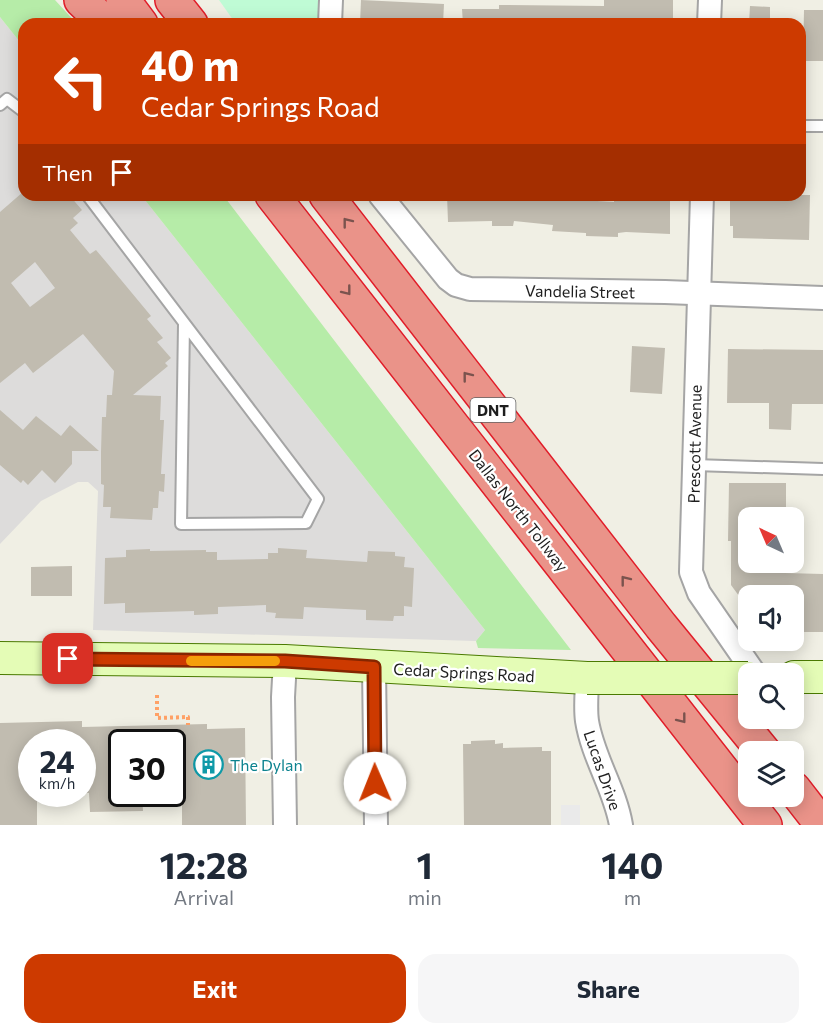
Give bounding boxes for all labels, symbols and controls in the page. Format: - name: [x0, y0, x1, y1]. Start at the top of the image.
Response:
- text: 40 m: [141, 38, 239, 90]
- icon: left: [42, 42, 120, 120]
- text: Cedar Springs Road: [141, 90, 380, 123]
- icon: arrive: [105, 156, 138, 189]
- text: Then: [42, 159, 93, 186]
- one-way arrow: [343, 218, 354, 229]
- street label: Vandelia Street: [525, 281, 636, 301]
- one-way arrow: [340, 284, 351, 295]
- one-way arrow: [463, 372, 474, 383]
- street label: Prescott Avenue: [683, 384, 705, 504]
- road number: DNT: [470, 398, 516, 422]
- street label: Dallas North Tollway: [465, 445, 573, 575]
- north arrow: [738, 507, 804, 573]
- map controls: [738, 507, 804, 807]
- one-way arrow: [621, 575, 632, 586]
- button: sound: [738, 585, 804, 651]
- pin: [42, 633, 93, 684]
- icon: arrive: [51, 642, 84, 675]
- street label: Cedar Springs Road: [393, 659, 535, 685]
- button: search: [738, 663, 804, 729]
- one-way arrow: [675, 713, 686, 724]
- street label: Lucas Drive: [580, 727, 626, 813]
- speed limit sign: 30: [108, 729, 186, 807]
- button: layers: [738, 741, 804, 807]
- text: 24: [39, 742, 75, 779]
- building icon: The Dylan: [193, 748, 225, 780]
- position arrow: [343, 751, 407, 815]
- place label: The Dylan: [230, 755, 303, 774]
- text: km/h: [39, 774, 75, 792]
- text: 12:28: [159, 842, 248, 886]
- text: 1: [417, 842, 433, 886]
- text: 140: [601, 842, 664, 886]
- text: Arrival: [174, 885, 234, 909]
- text: min: [408, 885, 442, 909]
- text: m: [624, 885, 641, 909]
- button: Exit: [24, 954, 406, 1023]
- button: Share: [418, 954, 799, 1023]

